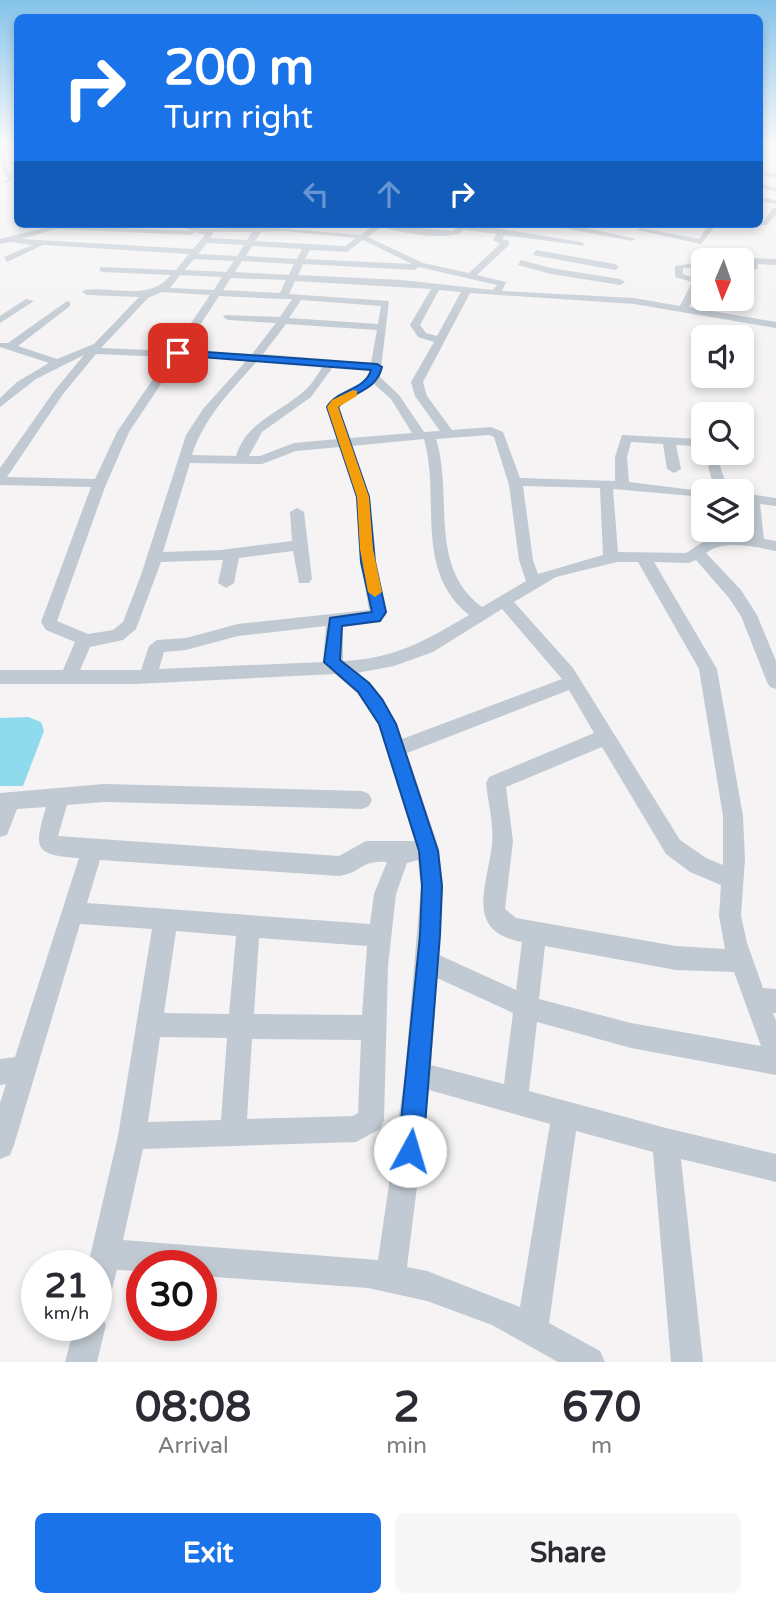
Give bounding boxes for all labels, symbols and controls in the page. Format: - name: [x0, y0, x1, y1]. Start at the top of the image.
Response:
- text: 200 m: [164, 39, 314, 98]
- icon: right: [49, 42, 140, 133]
- text: Turn right: [164, 99, 313, 137]
- icon: left: [297, 175, 335, 213]
- icon: ahead: [370, 175, 408, 213]
- icon: right: [443, 175, 481, 213]
- north arrow: [691, 248, 754, 312]
- map controls: [691, 248, 754, 542]
- pin: [148, 323, 208, 383]
- button: sound: [691, 325, 754, 388]
- icon: arrive: [159, 334, 197, 372]
- button: search: [691, 402, 754, 465]
- button: layers: [691, 479, 754, 542]
- position arrow: [373, 1114, 447, 1188]
- speed limit sign: 30: [126, 1250, 217, 1341]
- text: 21: [45, 1265, 88, 1307]
- text: km/h: [44, 1302, 89, 1324]
- text: 08:08: [135, 1382, 251, 1433]
- text: 2: [393, 1382, 420, 1433]
- text: 670: [562, 1382, 641, 1433]
- text: Arrival: [158, 1432, 229, 1460]
- text: min: [386, 1432, 427, 1460]
- text: m: [591, 1432, 612, 1460]
- button: Exit: [35, 1513, 381, 1593]
- button: Share: [395, 1513, 741, 1593]

